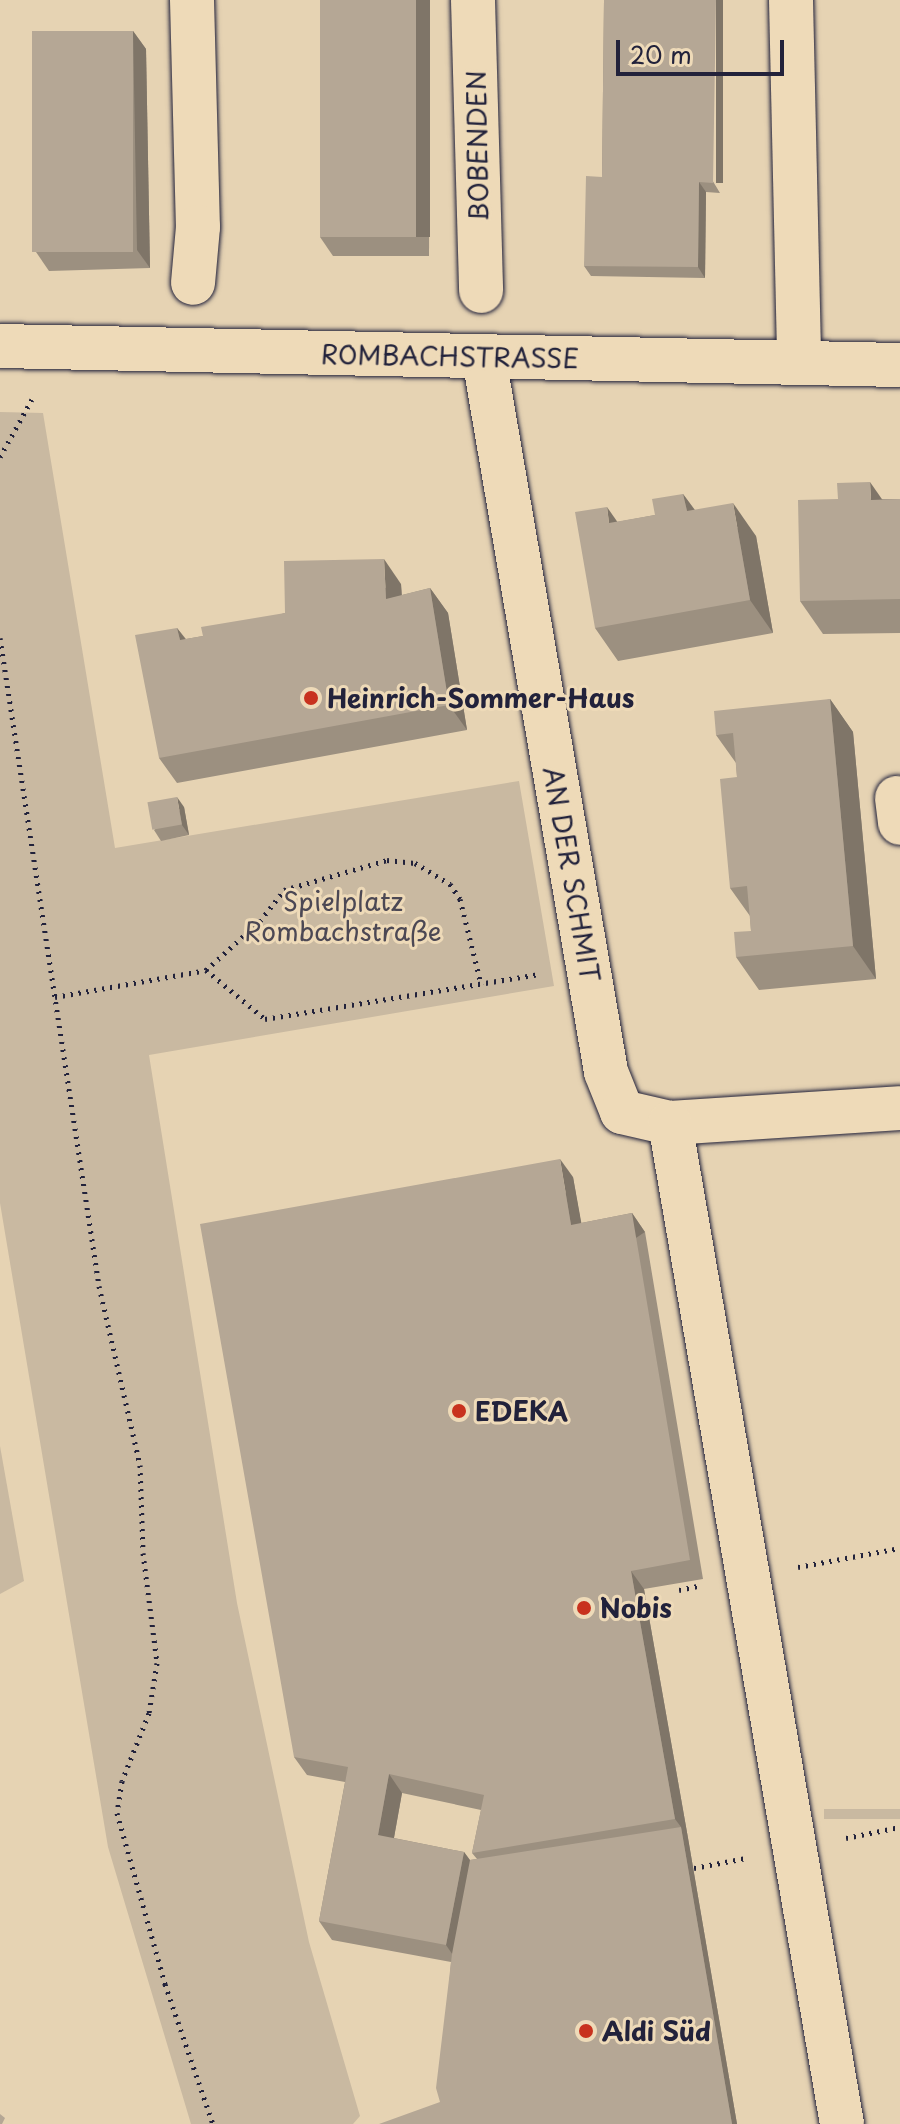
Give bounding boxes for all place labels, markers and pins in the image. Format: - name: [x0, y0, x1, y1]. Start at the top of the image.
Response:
- place label: Heinrich-Sommer-Haus: [327, 682, 634, 714]
- marker: Heinrich-Sommer-Haus: [302, 689, 320, 707]
- place label: EDEKA: [475, 1395, 568, 1427]
- marker: EDEKA: [450, 1402, 468, 1420]
- place label: Nobis: [600, 1592, 672, 1624]
- marker: Nobis: [575, 1599, 593, 1617]
- place label: Aldi Süd: [602, 2015, 712, 2047]
- marker: Aldi Süd: [577, 2022, 595, 2040]

